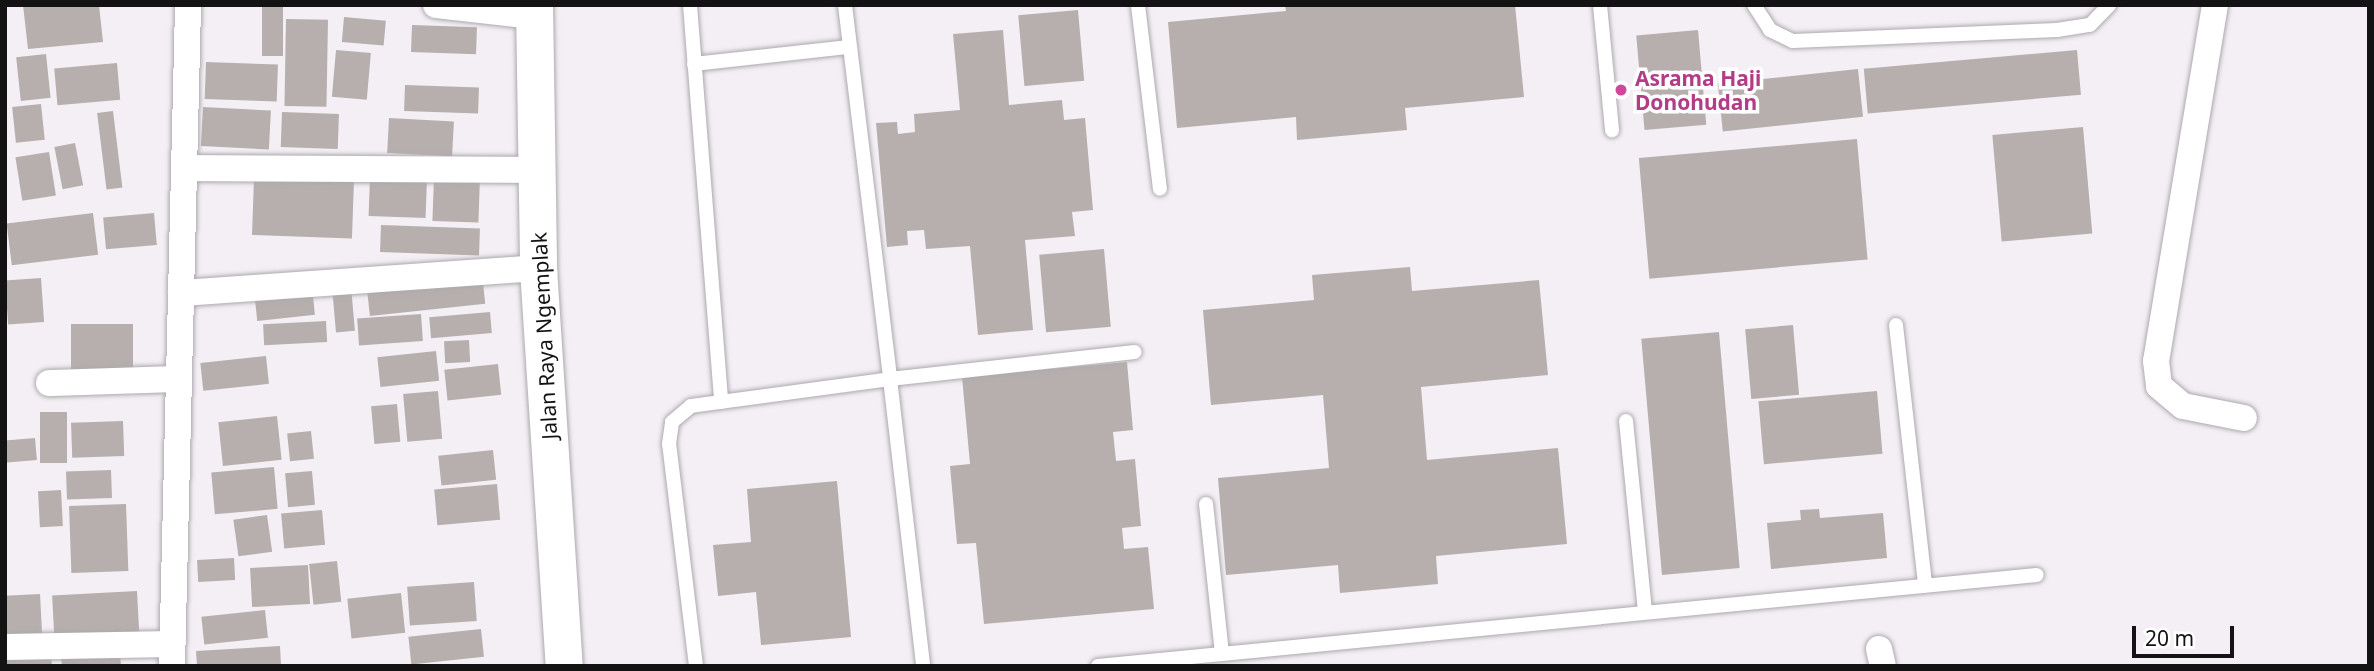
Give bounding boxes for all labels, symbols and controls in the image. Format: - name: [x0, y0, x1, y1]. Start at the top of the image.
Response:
- place label: Asrama Haji Donohudan: [1635, 65, 1761, 115]
- marker: Asrama Haji Donohudan: [1613, 82, 1629, 98]
- street label: Jalan Raya Ngemplak: [526, 232, 562, 440]
- scale bar: [2136, 612, 2238, 656]
- text: 20 m: [2145, 624, 2194, 652]

